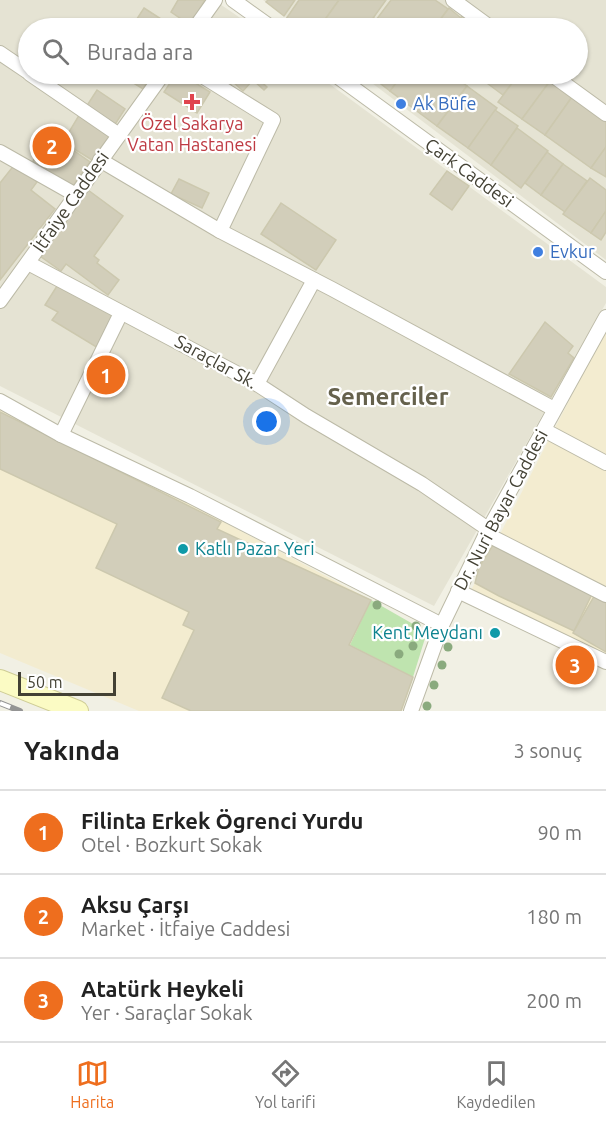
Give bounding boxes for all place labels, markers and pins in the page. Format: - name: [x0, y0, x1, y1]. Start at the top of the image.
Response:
- marker: Özel Sakarya Vatan Hastanesi: [183, 93, 201, 111]
- place label: Ak Büfe: [413, 93, 476, 113]
- marker: Ak Büfe: [394, 97, 408, 111]
- place label: Özel Sakarya Vatan Hastanesi: [127, 113, 257, 154]
- pin: 2: [32, 124, 72, 168]
- place label: Evkur: [550, 241, 595, 261]
- marker: Evkur: [531, 245, 545, 259]
- pin: 1: [86, 352, 126, 398]
- place label: Katlı Pazar Yeri: [195, 538, 315, 558]
- marker: Katlı Pazar Yeri: [176, 542, 190, 556]
- place label: Kent Meydanı: [372, 622, 483, 642]
- marker: Kent Meydanı: [488, 626, 502, 640]
- pin: 3: [556, 642, 594, 688]

